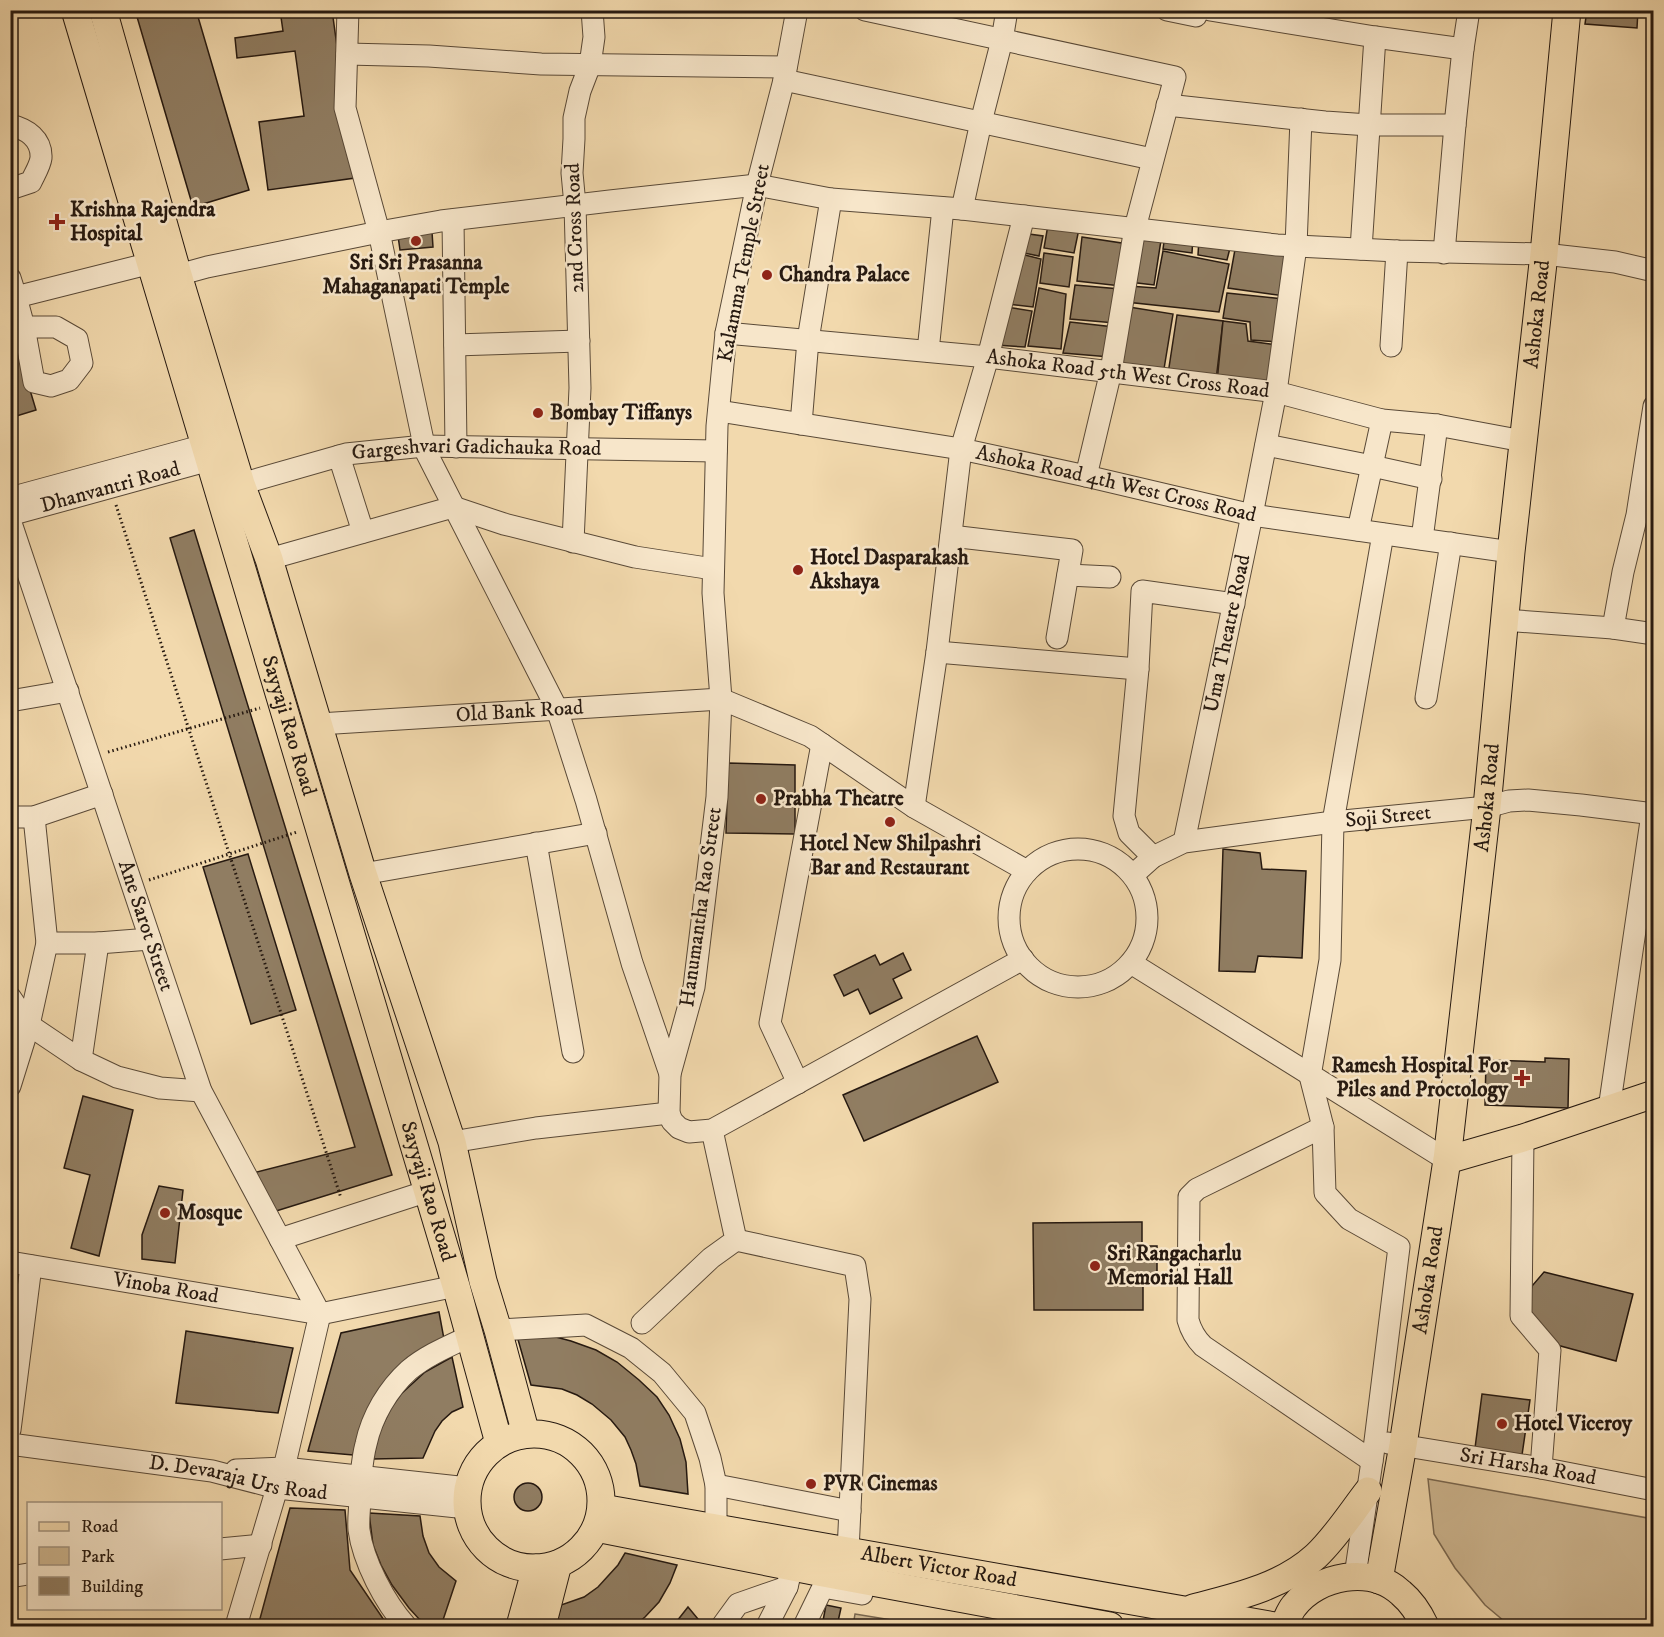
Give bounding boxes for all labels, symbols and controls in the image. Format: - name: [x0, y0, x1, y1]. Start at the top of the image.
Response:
- street label: Kalamma Temple Street: [712, 161, 776, 364]
- street label: 2nd Cross Road: [560, 162, 590, 293]
- place label: Krishna Rajendra Hospital: [70, 197, 216, 247]
- marker: Krishna Rajendra Hospital: [48, 213, 66, 231]
- marker: Sri Sri Prasanna Mahaganapati Temple: [409, 234, 423, 248]
- place label: Sri Sri Prasanna Mahaganapati Temple: [323, 250, 510, 300]
- street label: Ashoka Road: [1518, 258, 1556, 370]
- place label: Chandra Palace: [779, 262, 910, 288]
- marker: Chandra Palace: [760, 268, 774, 282]
- street label: Ashoka Road 5th West Cross Road: [985, 344, 1272, 404]
- place label: Bombay Tiffanys: [550, 400, 692, 426]
- marker: Bombay Tiffanys: [531, 406, 545, 420]
- street label: Gargeshvari Gadichauka Road: [350, 433, 602, 466]
- street label: Ashoka Road 4th West Cross Road: [974, 440, 1259, 529]
- street label: Dhanvantri Road: [38, 456, 183, 519]
- place label: Hotel Dasparakash Akshaya: [809, 545, 970, 595]
- street label: Uma Theatre Road: [1198, 552, 1257, 715]
- marker: Hotel Dasparakash Akshaya: [791, 563, 805, 577]
- street label: Sayyaji Rao Road: [256, 653, 322, 799]
- street label: Old Bank Road: [455, 695, 585, 728]
- street label: Ashoka Road: [1469, 742, 1506, 853]
- place label: Prabha Theatre: [773, 786, 904, 812]
- marker: Prabha Theatre: [754, 792, 768, 806]
- street label: Soji Street: [1344, 800, 1432, 834]
- street label: Hanumantha Rao Street: [674, 805, 728, 1009]
- marker: Hotel New Shilpashri Bar and Restaurant: [883, 815, 897, 829]
- place label: Hotel New Shilpashri Bar and Restaurant: [799, 831, 981, 881]
- street label: Ane Sarot Street: [112, 857, 180, 995]
- place label: Ramesh Hospital For Piles and Proctology: [1331, 1053, 1509, 1103]
- marker: Ramesh Hospital For Piles and Proctology: [1513, 1069, 1531, 1087]
- street label: Sayyaji Rao Road: [395, 1118, 461, 1265]
- place label: Mosque: [177, 1200, 243, 1226]
- marker: Mosque: [158, 1206, 172, 1220]
- street label: Ashoka Road: [1407, 1224, 1450, 1336]
- place label: Sri Rangacharlu Memorial Hall: [1107, 1241, 1242, 1291]
- marker: Sri Rangacharlu Memorial Hall: [1088, 1259, 1102, 1273]
- street label: Vinoba Road: [110, 1266, 221, 1310]
- place label: Hotel Viceroy: [1514, 1411, 1633, 1437]
- marker: Hotel Viceroy: [1495, 1417, 1509, 1431]
- street label: Sri Harsha Road: [1458, 1442, 1599, 1492]
- street label: D. Devaraja Urs Road: [147, 1450, 329, 1506]
- place label: PVR Cinemas: [823, 1471, 938, 1497]
- marker: PVR Cinemas: [804, 1477, 818, 1491]
- legend: [27, 1502, 222, 1610]
- text: Road: [81, 1516, 118, 1538]
- street label: Albert Victor Road: [859, 1541, 1019, 1594]
- text: Park: [81, 1546, 115, 1568]
- text: Building: [81, 1576, 143, 1598]

